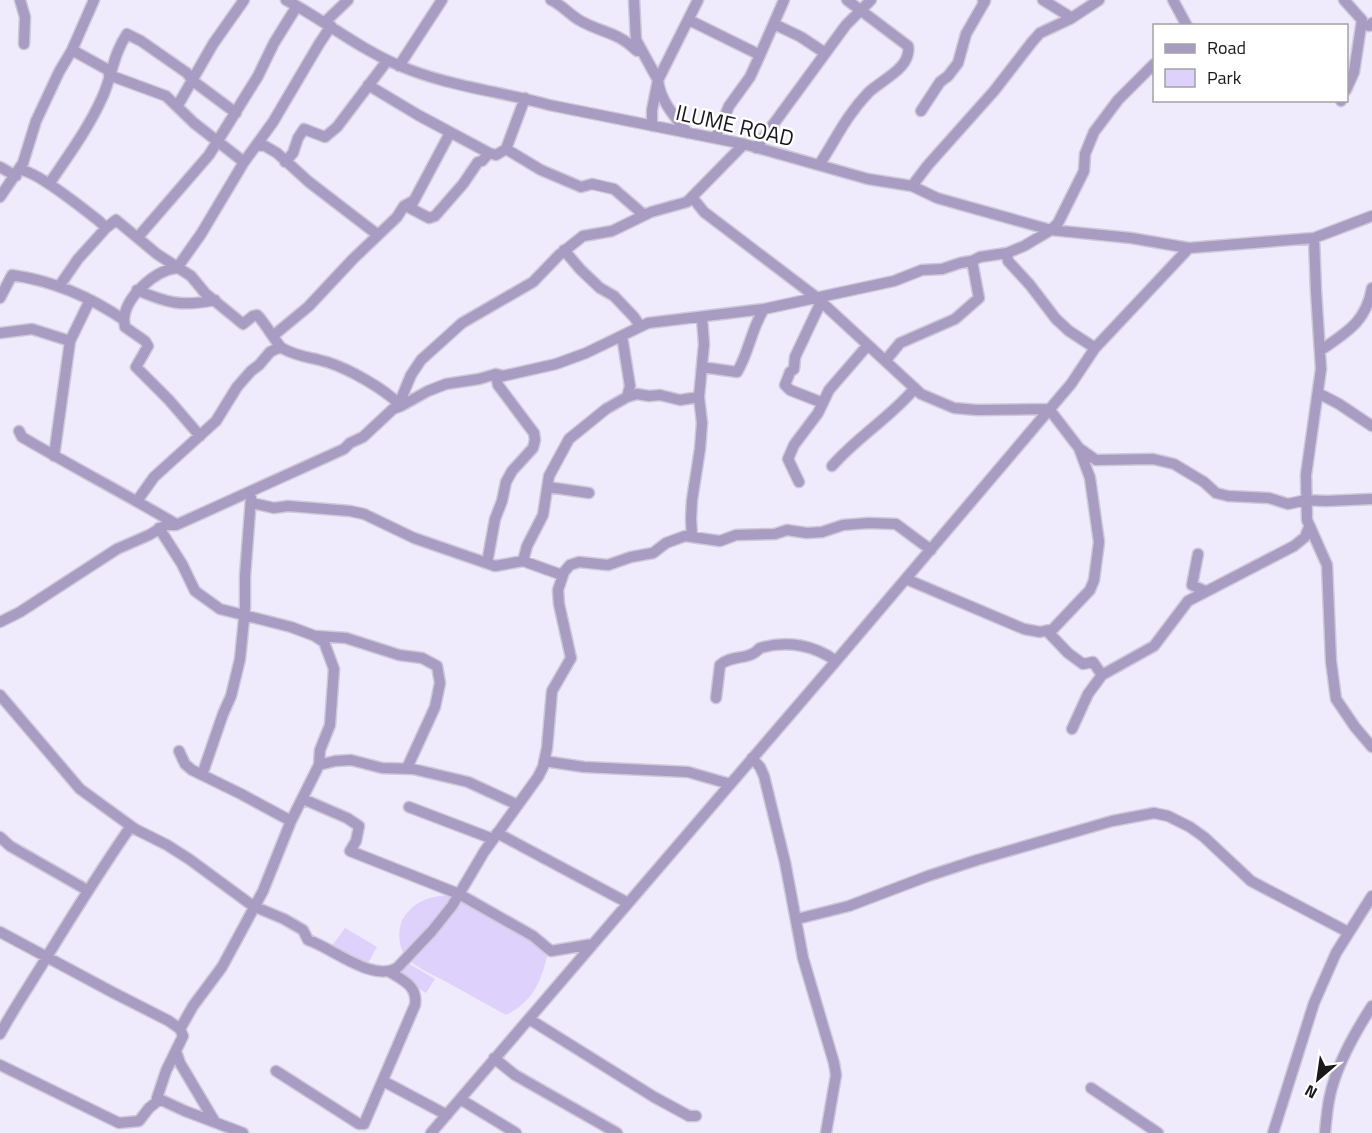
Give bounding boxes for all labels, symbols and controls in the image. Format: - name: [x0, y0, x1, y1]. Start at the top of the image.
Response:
- legend: [1153, 24, 1348, 102]
- text: Road: [1207, 34, 1246, 61]
- text: Park: [1207, 64, 1242, 91]
- street label: ILUME ROAD: [673, 95, 797, 155]
- north arrow: [1288, 1049, 1348, 1109]
- text: N: [1300, 1079, 1321, 1105]

